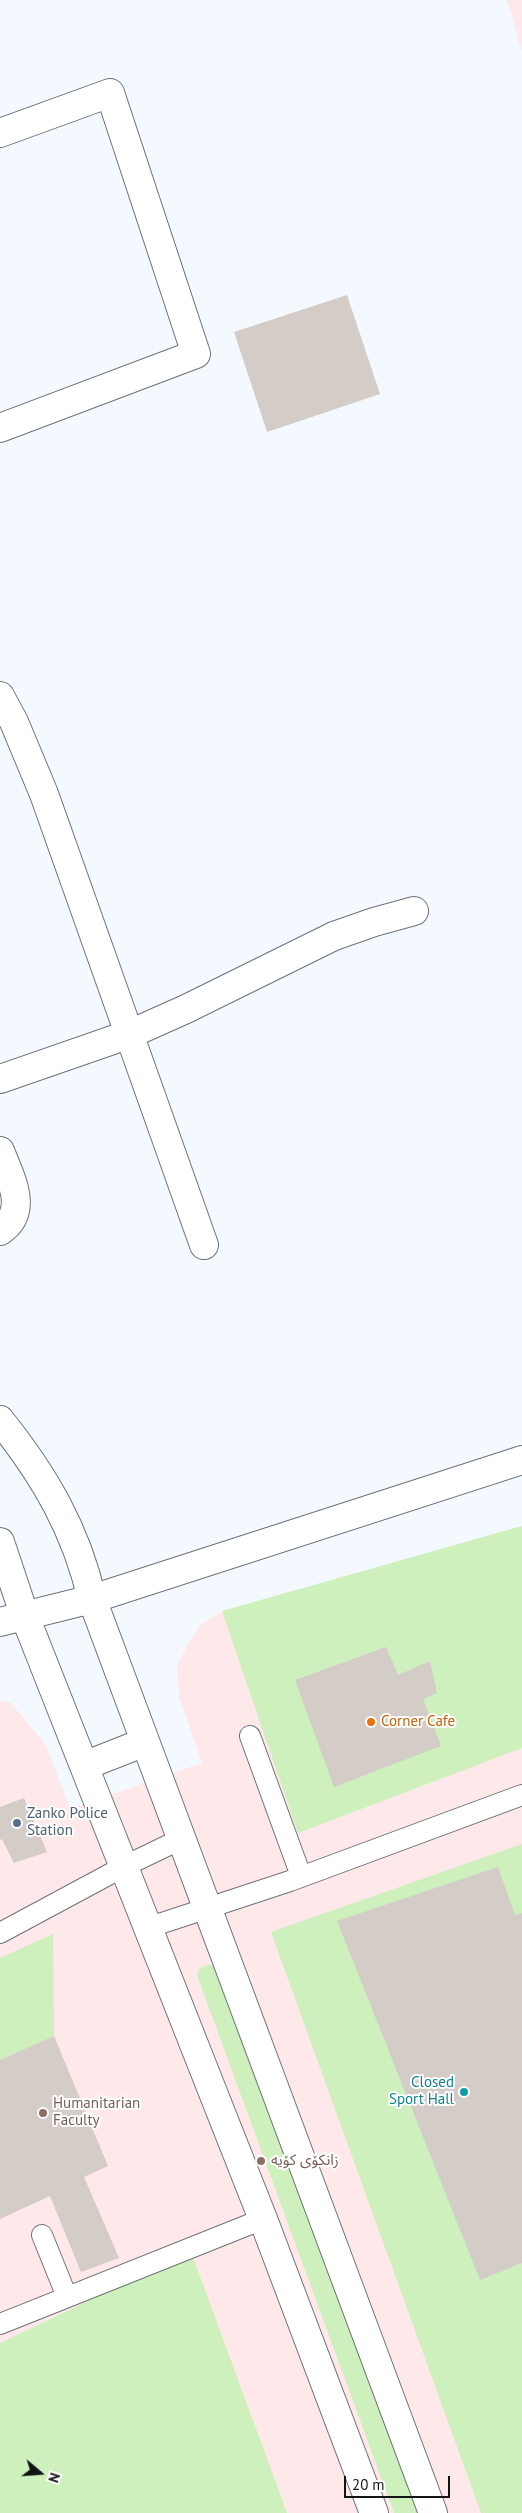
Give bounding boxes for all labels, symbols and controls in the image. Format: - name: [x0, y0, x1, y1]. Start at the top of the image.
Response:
- place label: Corner Cafe: [381, 1713, 455, 1731]
- marker: Corner Cafe: [365, 1716, 377, 1728]
- place label: Zanko Police Station: [27, 1805, 108, 1840]
- marker: Zanko Police Station: [11, 1817, 23, 1829]
- place label: Closed Sport Hall: [389, 2074, 454, 2109]
- marker: Closed Sport Hall: [458, 2086, 470, 2098]
- place label: Humanitarian Faculty: [53, 2095, 140, 2130]
- marker: Humanitarian Faculty: [37, 2107, 49, 2119]
- place label: زانکۆی کۆیە: [271, 2152, 339, 2170]
- marker: زانکۆی کۆیە: [255, 2155, 267, 2167]
- north arrow: [15, 2448, 65, 2498]
- scale bar: [347, 2466, 453, 2498]
- text: N: [44, 2470, 64, 2485]
- text: 20 m: [352, 2475, 385, 2494]

